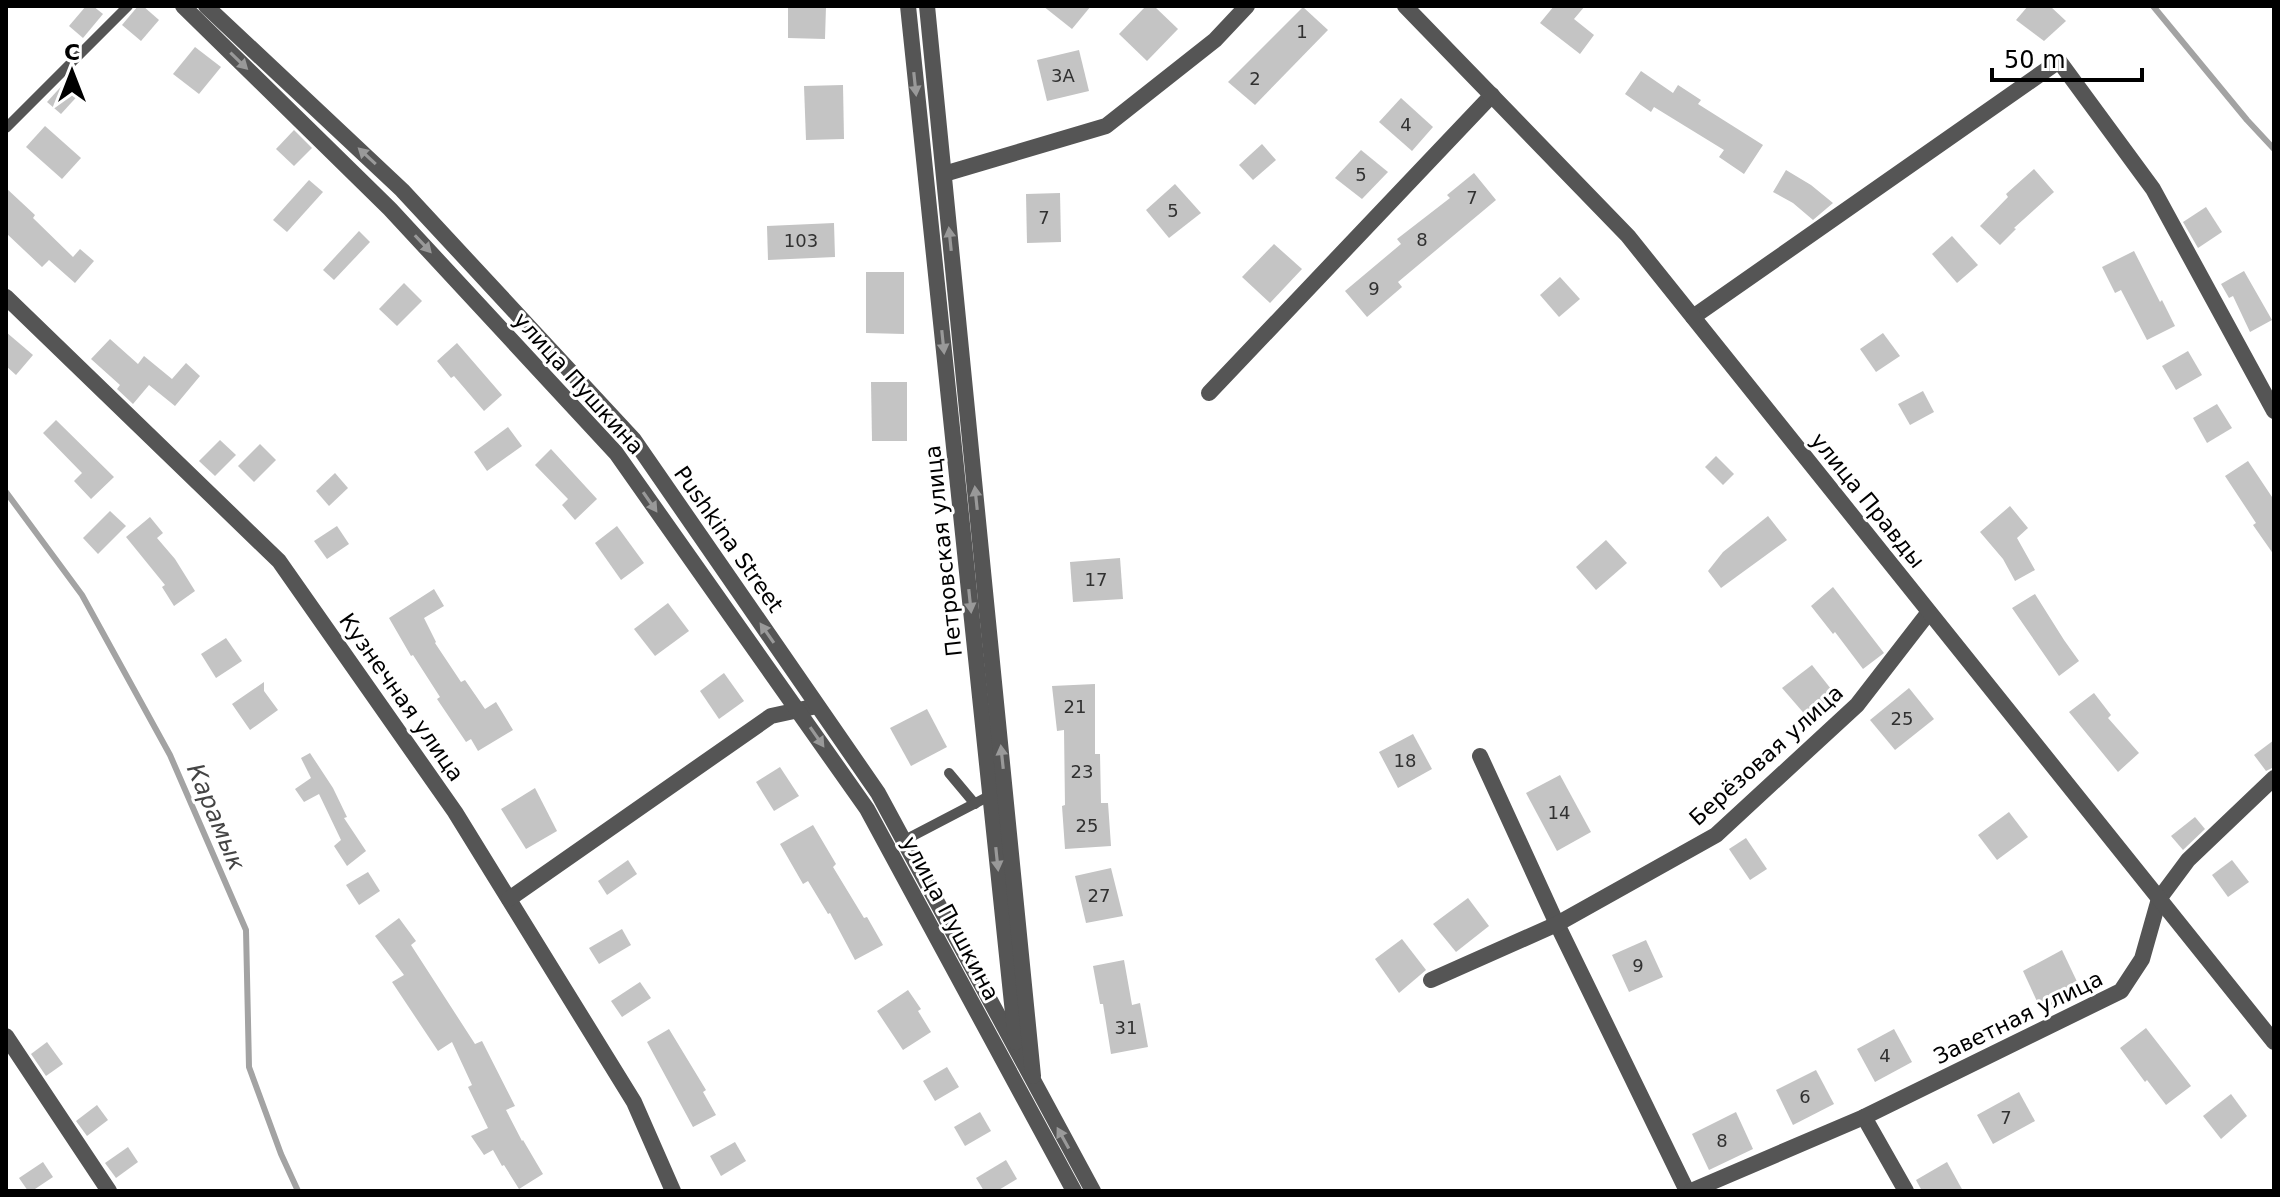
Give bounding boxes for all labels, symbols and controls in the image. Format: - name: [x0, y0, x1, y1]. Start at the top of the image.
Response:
- house number: 1: [1296, 21, 1308, 42]
- north arrow: [32, 32, 112, 112]
- scale bar: [1992, 32, 2142, 82]
- text: С: [64, 40, 80, 65]
- text: 50 m: [2004, 46, 2066, 74]
- one-way arrow: [229, 51, 248, 69]
- house number: 3А: [1051, 65, 1076, 86]
- house number: 2: [1249, 68, 1261, 89]
- one-way arrow: [909, 72, 922, 97]
- house number: 4: [1400, 114, 1412, 135]
- one-way arrow: [358, 148, 377, 166]
- house number: 5: [1355, 164, 1367, 185]
- house number: 7: [1466, 187, 1478, 208]
- house number: 5: [1167, 200, 1179, 221]
- house number: 7: [1038, 207, 1050, 228]
- one-way arrow: [944, 226, 957, 251]
- house number: 8: [1416, 229, 1428, 250]
- house number: 103: [784, 230, 818, 251]
- one-way arrow: [413, 234, 431, 253]
- house number: 9: [1368, 278, 1380, 299]
- street label: улица Пушкина: [508, 307, 649, 459]
- one-way arrow: [937, 330, 950, 355]
- street label: улица Правды: [1806, 428, 1930, 573]
- street label: Петровская улица: [920, 444, 967, 658]
- street label: Pushkina Street: [669, 462, 788, 617]
- one-way arrow: [969, 485, 982, 510]
- one-way arrow: [642, 491, 657, 512]
- house number: 17: [1085, 569, 1107, 590]
- one-way arrow: [964, 589, 977, 614]
- street label: Кузнечная улица: [334, 609, 469, 786]
- one-way arrow: [760, 622, 775, 643]
- street label: Берёзовая улица: [1684, 680, 1848, 831]
- house number: 21: [1064, 696, 1086, 717]
- house number: 25: [1891, 708, 1913, 729]
- one-way arrow: [809, 726, 824, 747]
- one-way arrow: [995, 744, 1008, 769]
- house number: 18: [1394, 750, 1416, 771]
- water label: Карамык: [181, 759, 251, 875]
- house number: 23: [1071, 761, 1093, 782]
- house number: 14: [1548, 802, 1570, 823]
- house number: 25: [1076, 815, 1098, 836]
- street label: улица Пушкина: [897, 832, 1004, 1004]
- one-way arrow: [991, 847, 1004, 872]
- house number: 27: [1088, 885, 1110, 906]
- house number: 9: [1632, 955, 1644, 976]
- street label: Заветная улица: [1930, 966, 2107, 1069]
- house number: 31: [1115, 1017, 1137, 1038]
- house number: 4: [1879, 1045, 1891, 1066]
- house number: 6: [1799, 1086, 1811, 1107]
- house number: 7: [2000, 1107, 2012, 1128]
- one-way arrow: [1057, 1127, 1071, 1149]
- house number: 8: [1716, 1130, 1728, 1151]

